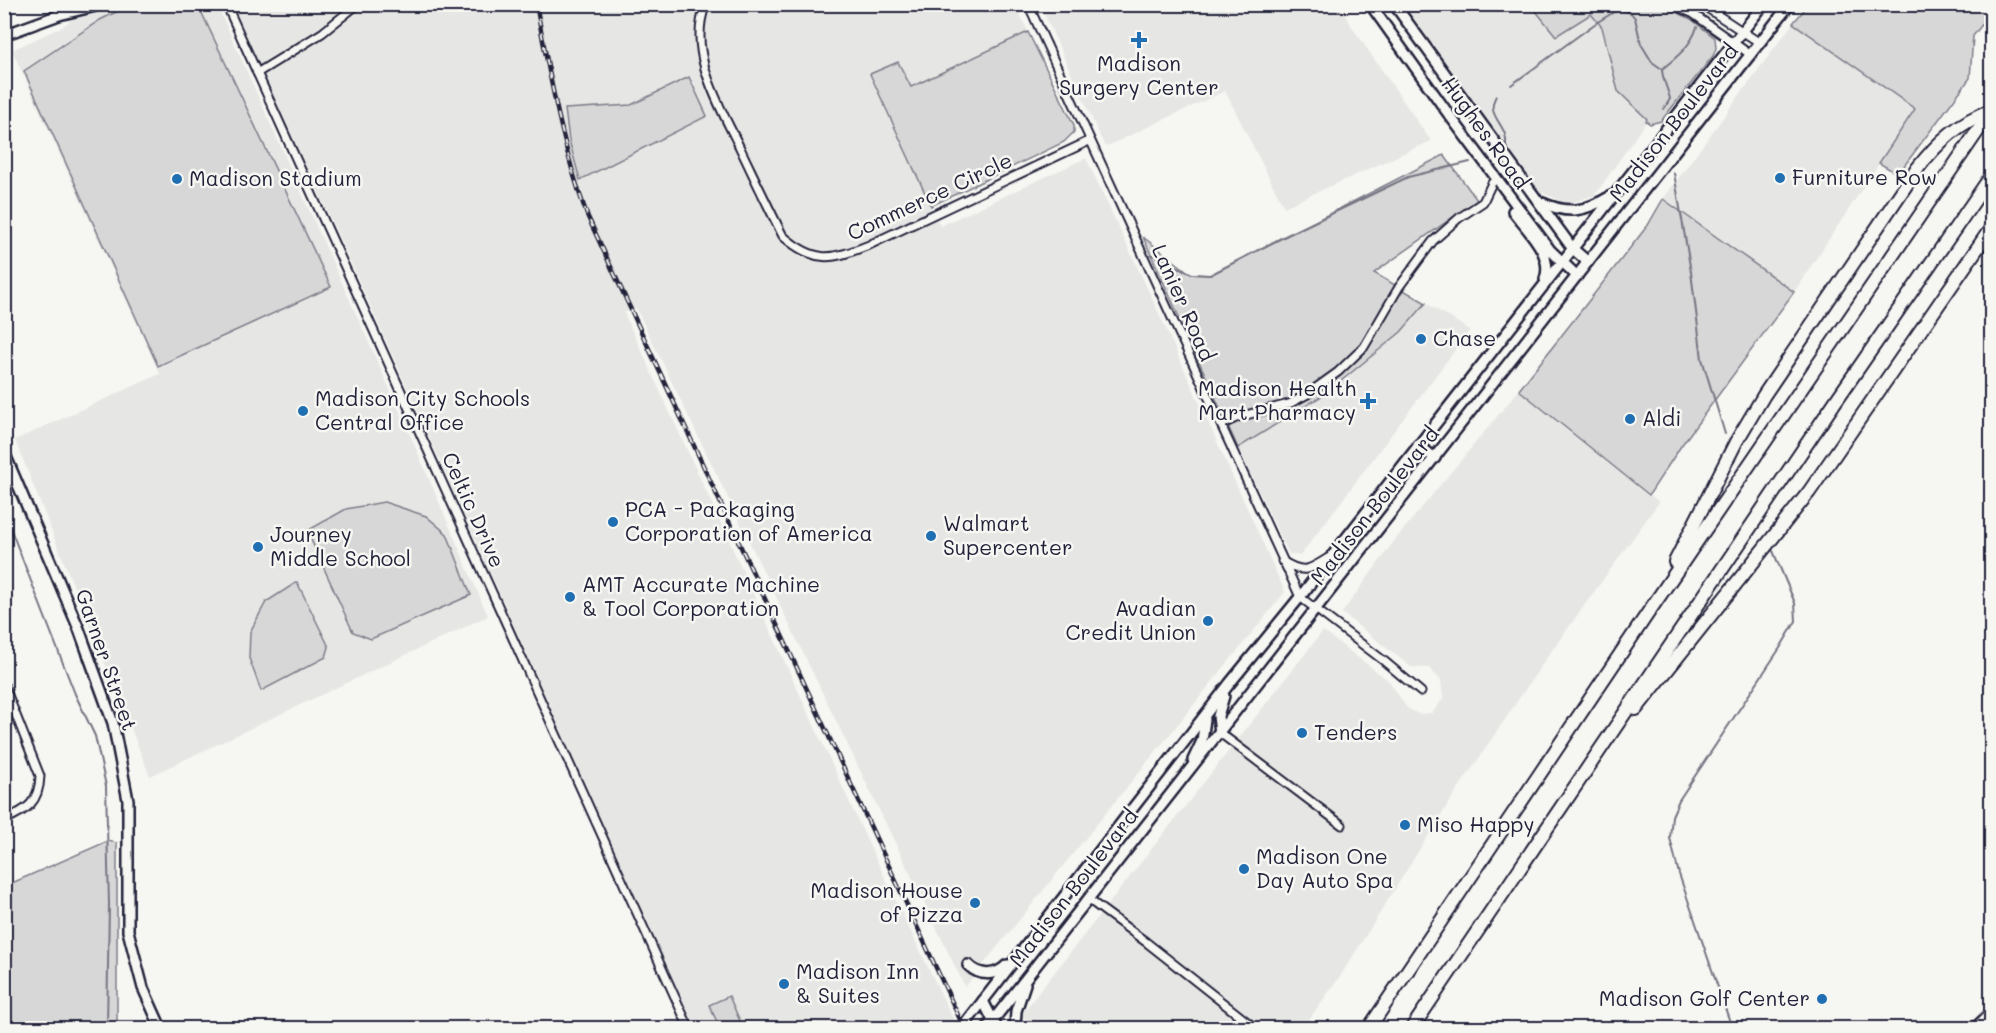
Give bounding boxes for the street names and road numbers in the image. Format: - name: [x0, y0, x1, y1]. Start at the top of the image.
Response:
- street label: Madison Boulevard: [1602, 37, 1743, 207]
- street label: Hughes Road: [1436, 70, 1536, 194]
- street label: Commerce Circle: [842, 146, 1016, 246]
- street label: Lanier Road: [1147, 240, 1222, 365]
- street label: Madison Boulevard: [1303, 420, 1444, 590]
- street label: Celtic Drive: [437, 447, 512, 571]
- street label: Garner Street: [71, 585, 144, 734]
- street label: Madison Boulevard: [1002, 802, 1143, 972]

